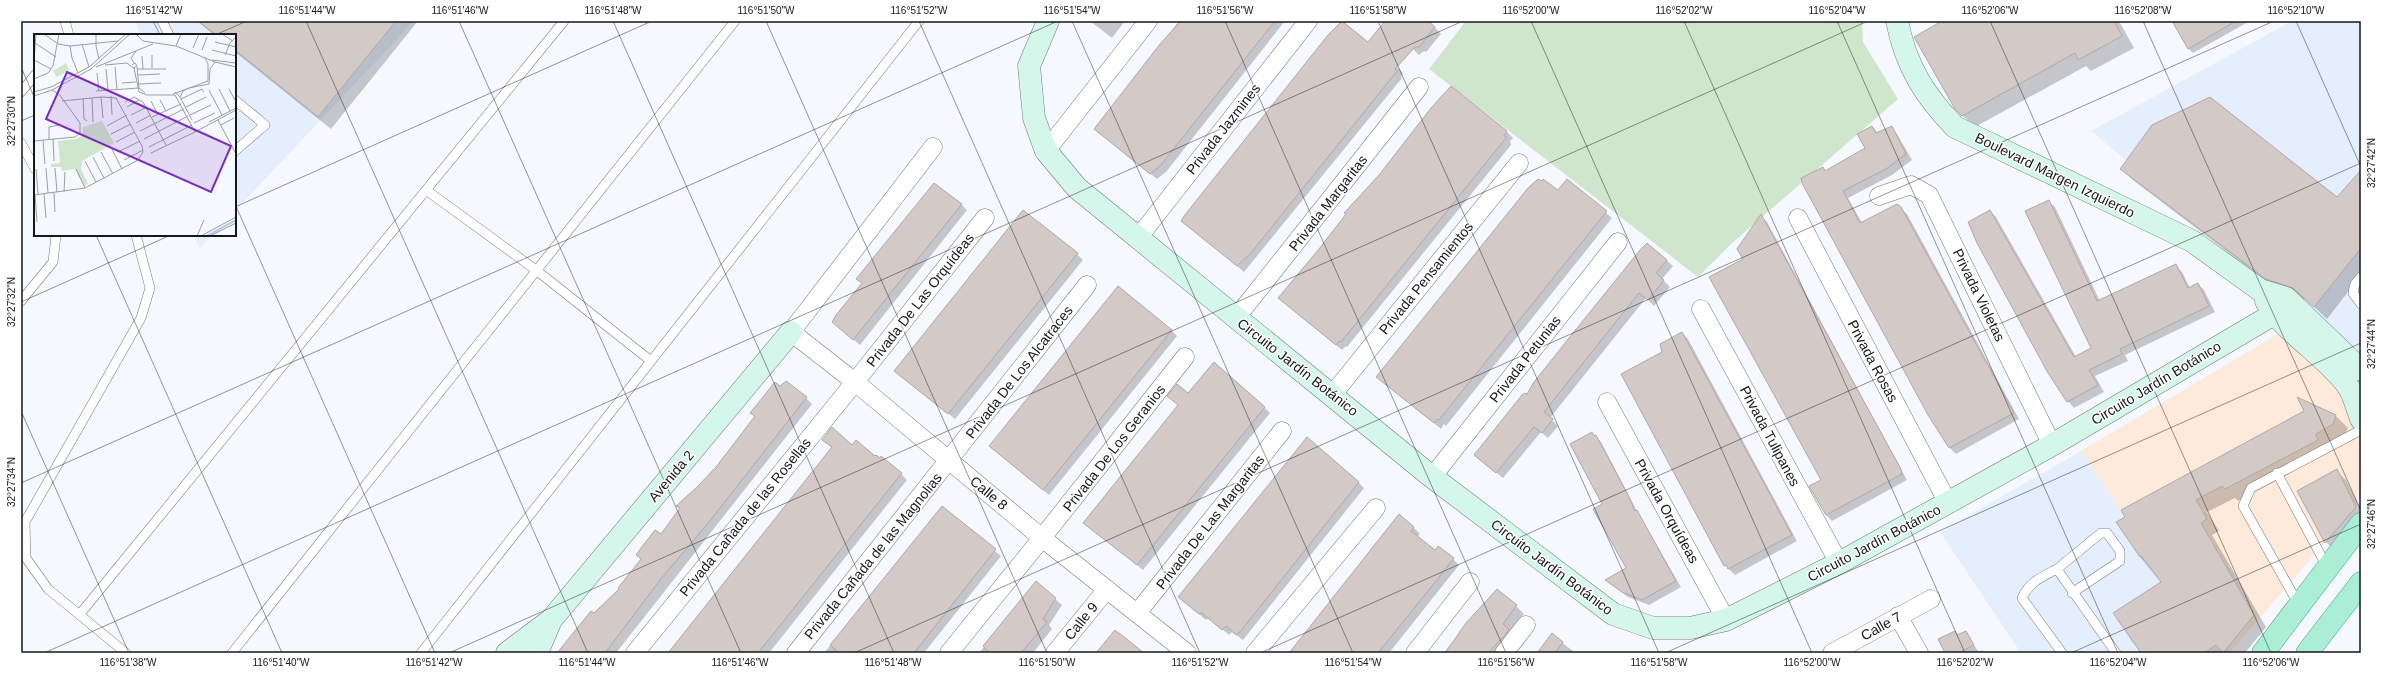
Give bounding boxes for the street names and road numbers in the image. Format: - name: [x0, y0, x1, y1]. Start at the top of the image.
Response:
- street label: Privada Jazmines: [1183, 81, 1263, 177]
- street label: Boulevard Margen Izquierdo: [1972, 129, 2138, 221]
- street label: Privada Margaritas: [1286, 152, 1370, 254]
- street label: Privada Pensamientos: [1376, 219, 1476, 337]
- street label: Privada De Las Orquídeas: [863, 230, 977, 370]
- street label: Privada Violetas: [1950, 246, 2008, 344]
- street label: Privada De Los Alcatraces: [962, 302, 1076, 442]
- street label: Privada Petunias: [1486, 312, 1564, 406]
- street label: Circuito Jardín Botánico: [1235, 315, 1362, 419]
- street label: Privada Rosas: [1845, 317, 1901, 405]
- street label: Circuito Jardín Botánico: [2088, 338, 2224, 428]
- street label: Privada De Los Geranios: [1060, 381, 1168, 515]
- street label: Privada Tulipanes: [1737, 383, 1803, 489]
- street label: Privada Cañada de las Rosellas: [676, 435, 814, 599]
- street label: Avenida 2: [645, 447, 697, 505]
- street label: Privada De Las Margaritas: [1153, 452, 1267, 592]
- street label: Privada Orquídeas: [1632, 456, 1702, 566]
- street label: Privada Cañada de las Magnolias: [801, 470, 945, 642]
- street label: Calle 8: [967, 473, 1011, 513]
- street label: Circuito Jardín Botánico: [1805, 501, 1944, 585]
- street label: Circuito Jardín Botánico: [1488, 516, 1616, 618]
- street label: Calle 9: [1061, 599, 1101, 643]
- street label: Calle 7: [1858, 608, 1904, 644]

